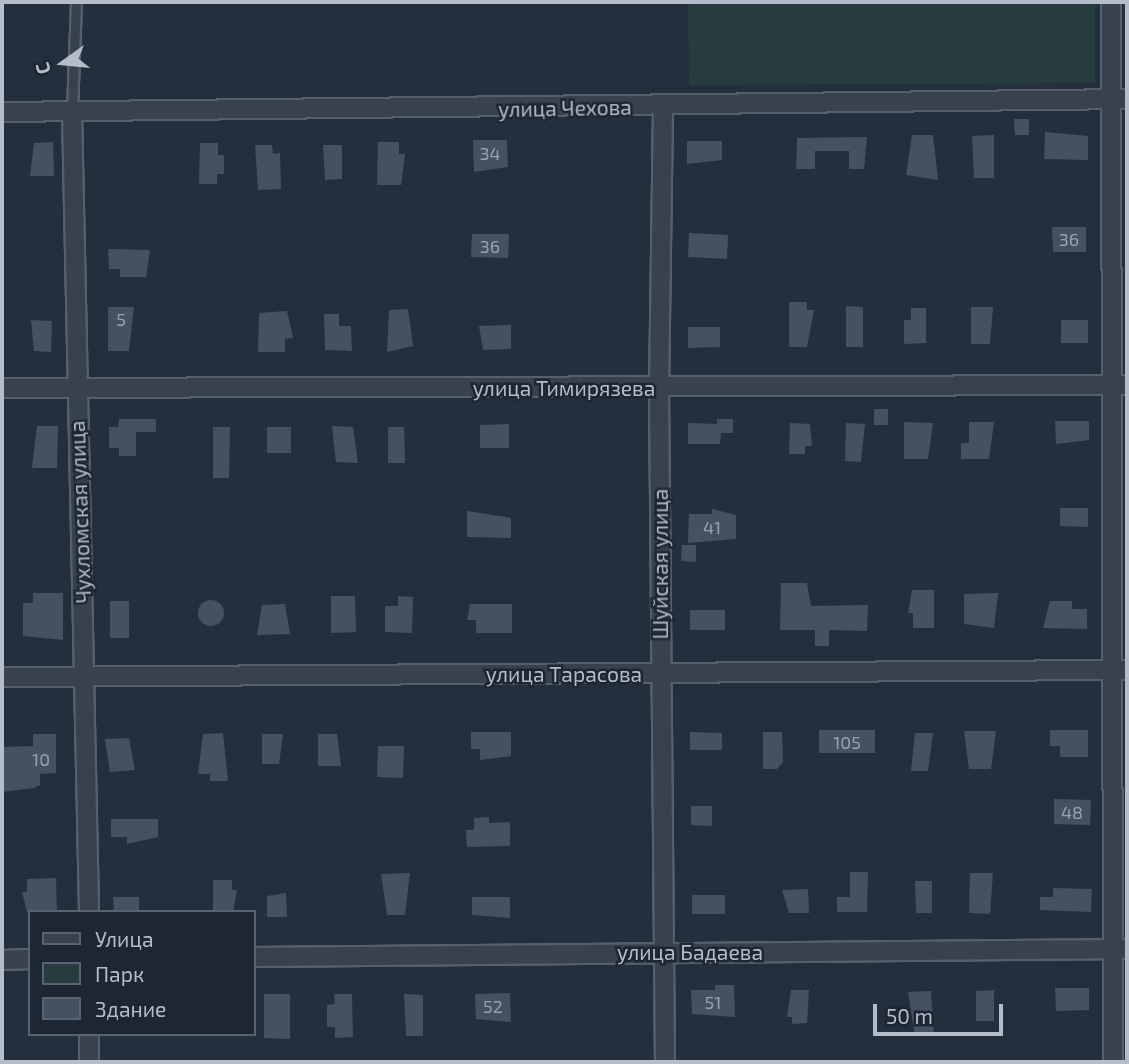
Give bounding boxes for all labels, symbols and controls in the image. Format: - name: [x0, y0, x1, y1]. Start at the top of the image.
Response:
- north arrow: [28, 28, 98, 98]
- text: С: [30, 60, 55, 77]
- street label: улица Чехова: [498, 94, 632, 122]
- house number: 34: [479, 142, 501, 164]
- house number: 36: [1059, 228, 1079, 250]
- house number: 36: [480, 235, 500, 257]
- house number: 5: [116, 308, 126, 330]
- street label: улица Тимирязева: [473, 375, 655, 401]
- street label: Чухломская улица: [64, 420, 96, 604]
- street label: Шуйская улица: [647, 489, 673, 639]
- house number: 41: [703, 516, 721, 538]
- street label: улица Тарасова: [486, 661, 642, 687]
- house number: 105: [833, 731, 861, 753]
- house number: 10: [32, 748, 50, 770]
- house number: 48: [1061, 801, 1083, 823]
- legend: [28, 910, 256, 1036]
- text: Улица: [95, 926, 154, 951]
- street label: улица Бадаева: [617, 939, 763, 965]
- text: Парк: [95, 961, 144, 986]
- scale bar: [877, 990, 1006, 1034]
- house number: 51: [705, 991, 721, 1013]
- house number: 52: [483, 995, 503, 1017]
- text: Здание: [95, 996, 166, 1021]
- text: 50 m: [886, 1003, 933, 1028]

